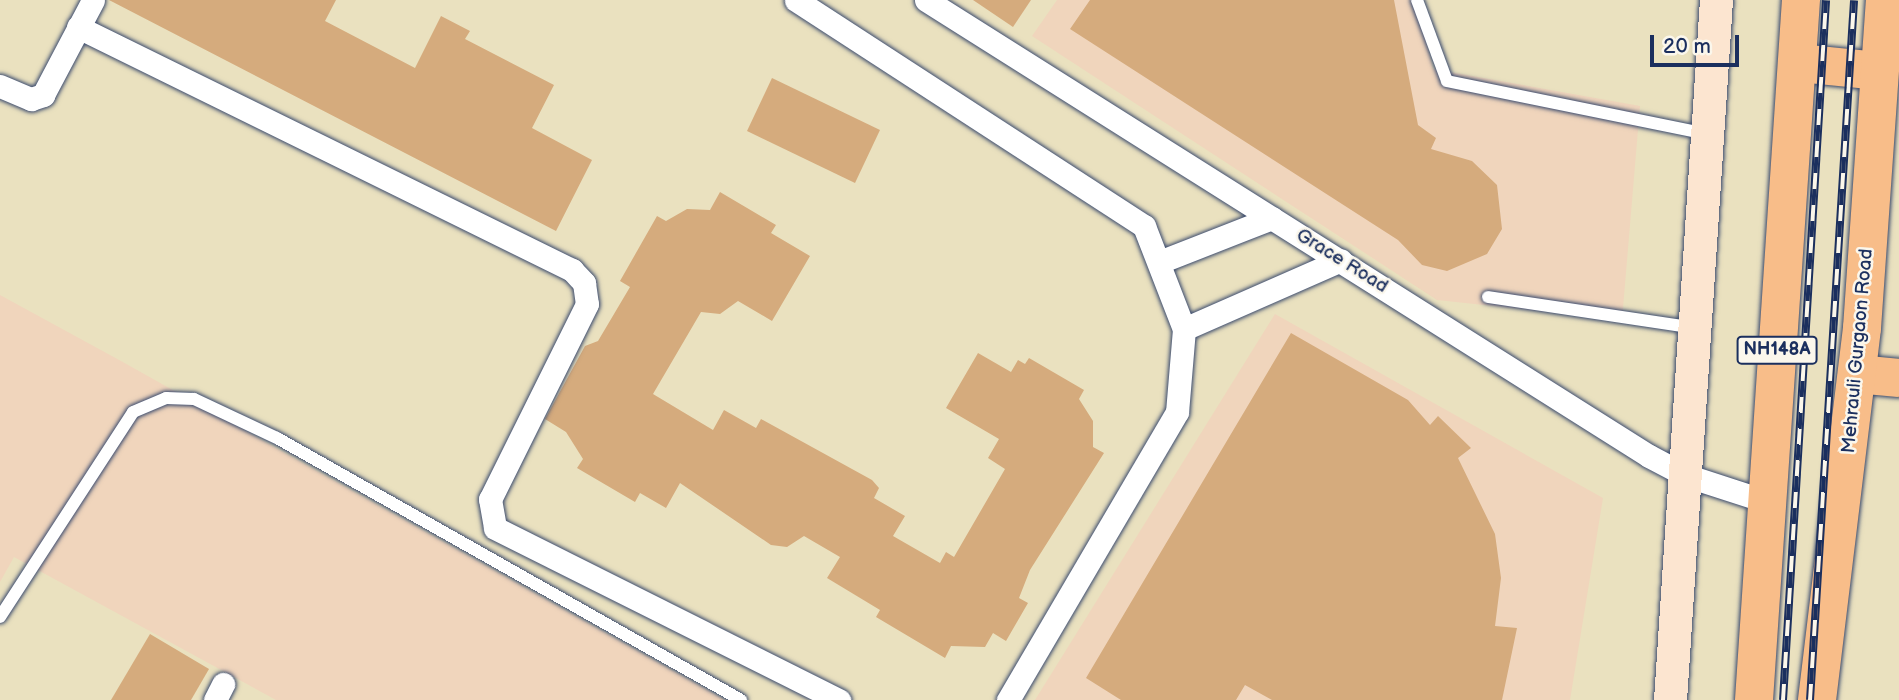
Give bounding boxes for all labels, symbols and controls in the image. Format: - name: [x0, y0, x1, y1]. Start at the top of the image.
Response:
- scale bar: [1654, 21, 1743, 65]
- text: 20 m: [1663, 34, 1711, 59]
- street label: Grace Road: [1292, 224, 1392, 298]
- street label: Mehrauli Gurgaon Road: [1838, 248, 1878, 454]
- road number: NH148A: [1735, 336, 1819, 364]

